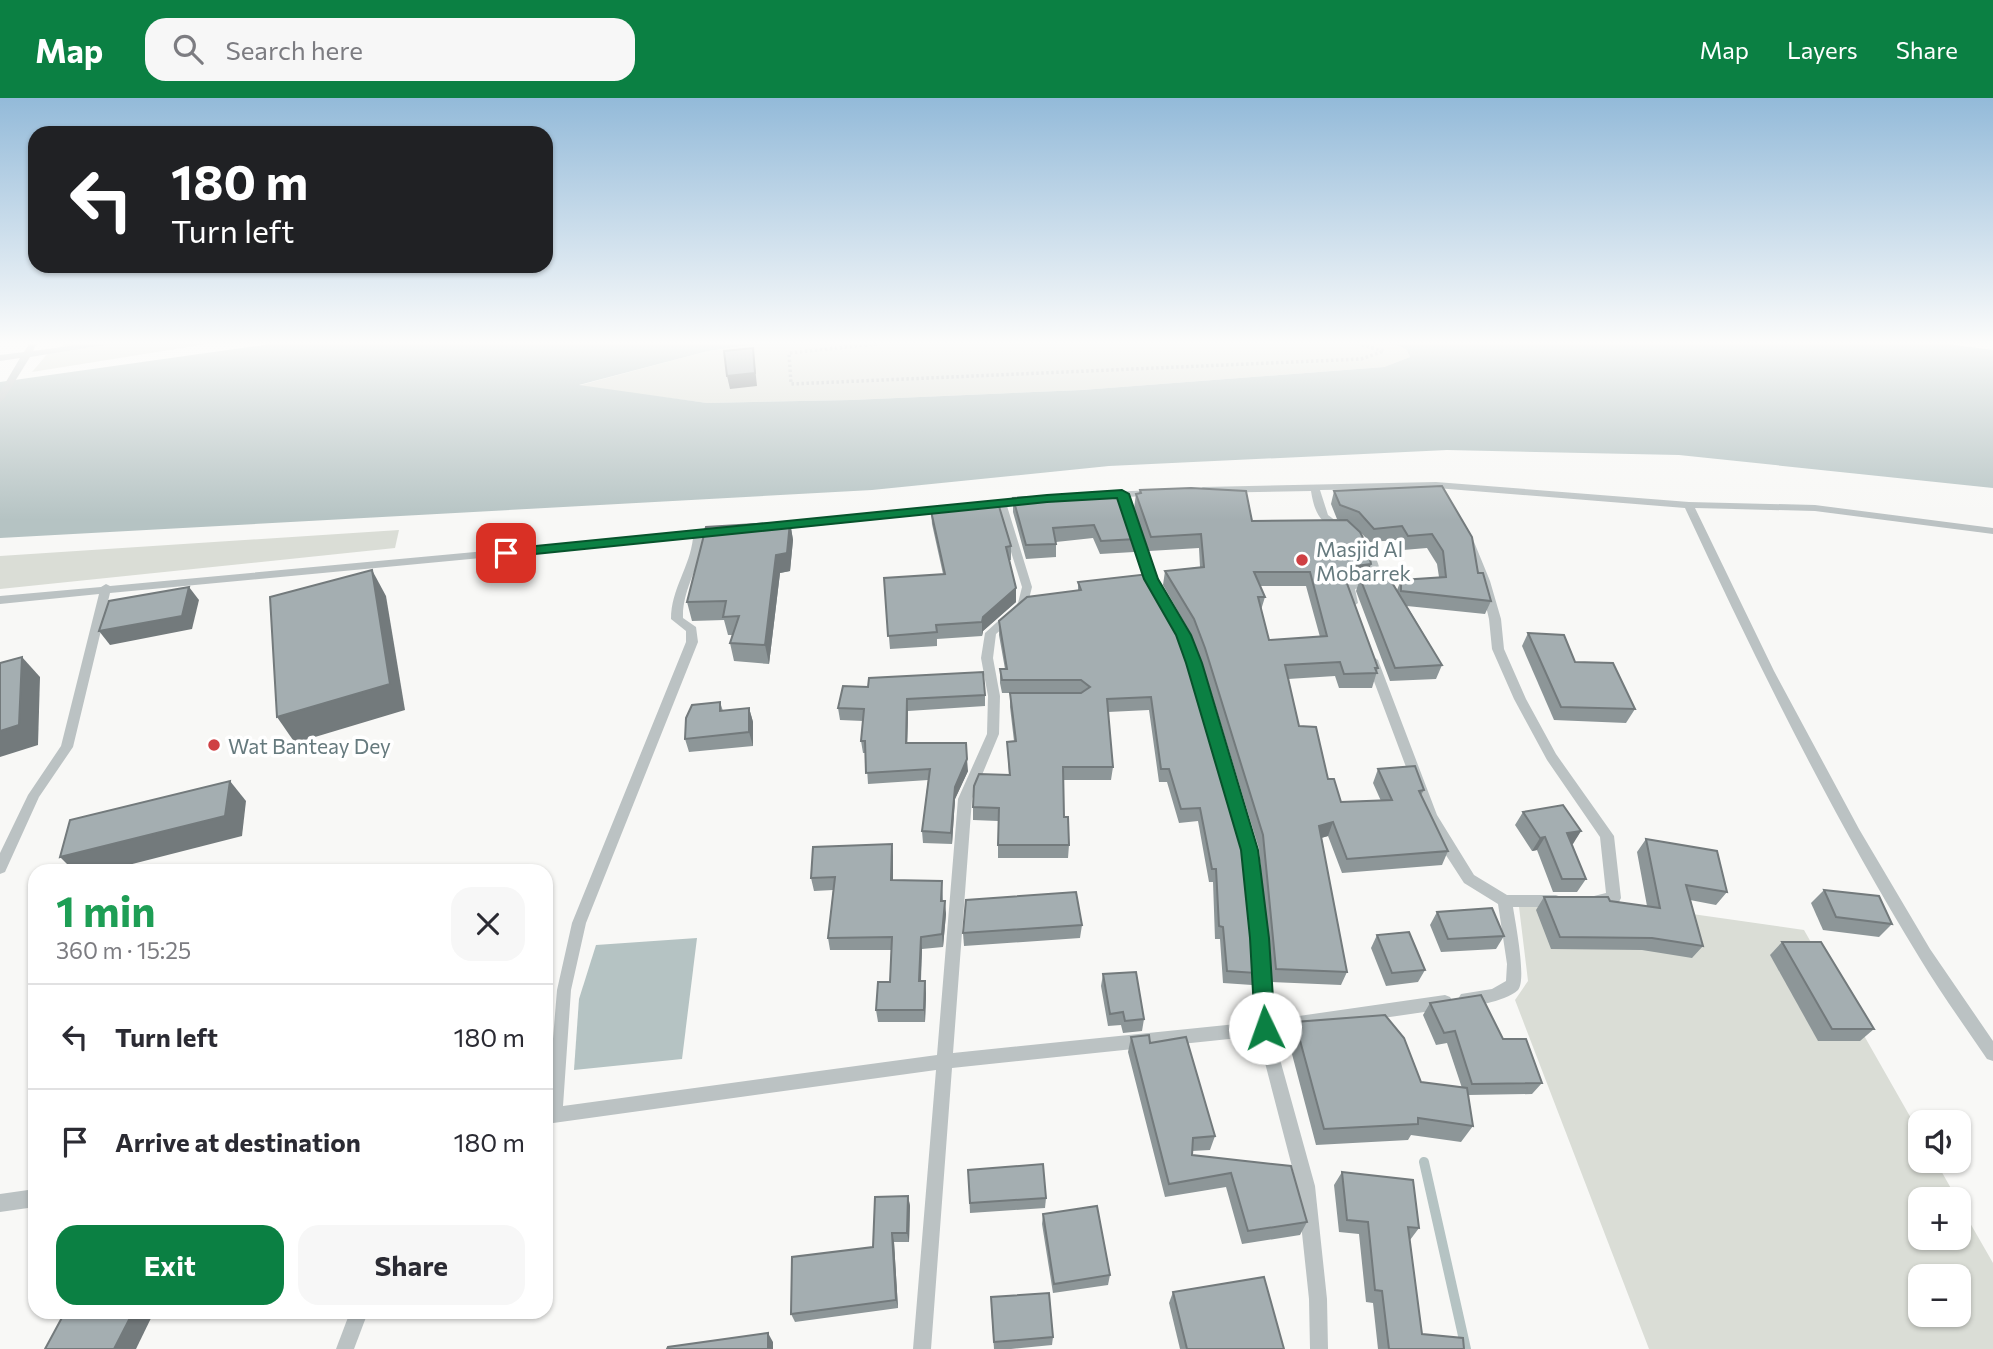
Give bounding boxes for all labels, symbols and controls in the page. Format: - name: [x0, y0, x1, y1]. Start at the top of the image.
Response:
- search box: [145, 18, 635, 81]
- text: Map: [35, 29, 103, 70]
- icon: search: [169, 30, 207, 68]
- text: Search here: [225, 34, 363, 65]
- text: Map: [1700, 35, 1749, 64]
- text: Layers: [1787, 35, 1858, 64]
- text: Share: [1896, 35, 1958, 64]
- text: 180 m: [171, 150, 308, 210]
- icon: left: [56, 154, 147, 245]
- text: Turn left: [171, 210, 295, 250]
- pin: [476, 523, 536, 583]
- icon: arrive: [487, 534, 525, 572]
- place label: Masjid Al Mobarrek: [1316, 536, 1411, 585]
- marker: Masjid Al Mobarrek: [1294, 552, 1310, 568]
- place label: Wat Banteay Dey: [228, 733, 391, 758]
- marker: Wat Banteay Dey: [206, 737, 222, 753]
- text: 1 min: [56, 884, 156, 936]
- button: close: [451, 887, 525, 961]
- text: 360 m · 15:25: [56, 936, 191, 964]
- position arrow: [1228, 991, 1302, 1065]
- icon: left: [56, 1018, 94, 1056]
- text: Turn left: [115, 1021, 218, 1052]
- text: 180 m: [453, 1021, 525, 1052]
- map controls: [1908, 1110, 1971, 1327]
- button: sound: [1908, 1110, 1971, 1173]
- icon: arrive: [56, 1123, 94, 1161]
- text: Arrive at destination: [115, 1126, 361, 1157]
- text: 180 m: [453, 1126, 525, 1157]
- button: +: [1908, 1187, 1971, 1250]
- button: Exit: [56, 1225, 284, 1305]
- button: Share: [298, 1225, 525, 1305]
- button: −: [1908, 1264, 1971, 1327]

